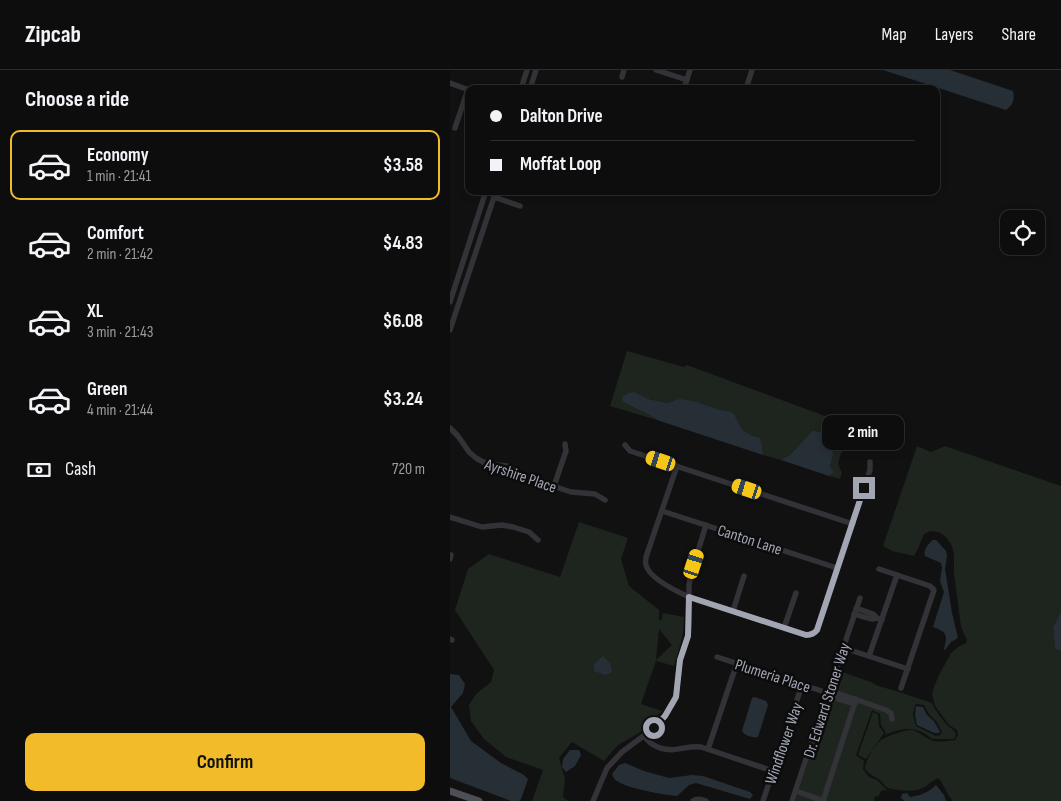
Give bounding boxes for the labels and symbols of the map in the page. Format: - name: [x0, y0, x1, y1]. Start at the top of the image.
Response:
- callout: 2 min: [823, 416, 905, 450]
- car: [644, 449, 677, 473]
- street label: Ayrshire Place: [481, 455, 559, 498]
- car: [730, 477, 763, 501]
- route end: [853, 477, 875, 499]
- street label: Canton Lane: [715, 521, 784, 560]
- car: [682, 547, 705, 581]
- street label: Dr. Edward Stoner Way: [800, 641, 855, 760]
- street label: Plumeria Place: [732, 655, 813, 698]
- street label: Windflower Way: [762, 700, 807, 787]
- route start: [643, 717, 665, 739]

